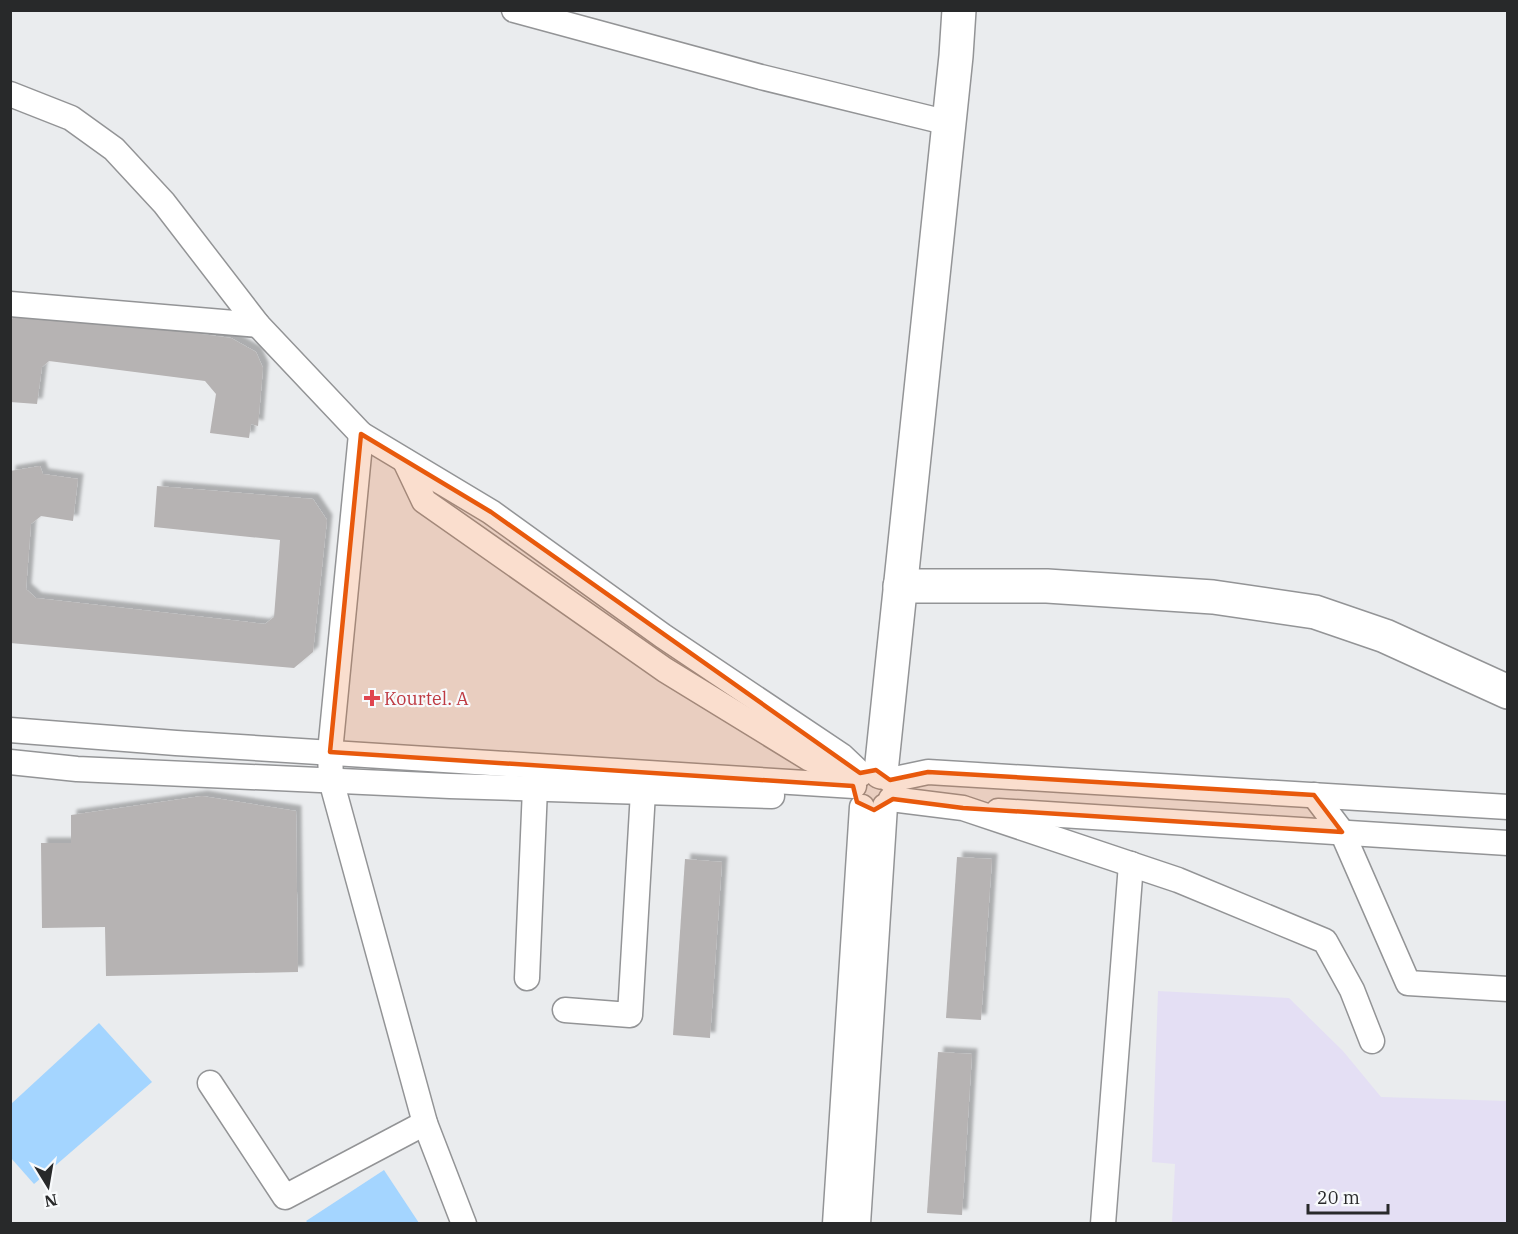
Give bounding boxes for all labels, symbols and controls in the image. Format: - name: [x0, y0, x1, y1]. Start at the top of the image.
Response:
- place label: Kourtel. A: [384, 687, 469, 710]
- marker: Kourtel. A: [365, 691, 379, 705]
- north arrow: [18, 1156, 78, 1216]
- scale bar: [1308, 1177, 1388, 1215]
- text: 20 m: [1317, 1186, 1360, 1209]
- text: N: [43, 1190, 59, 1212]

